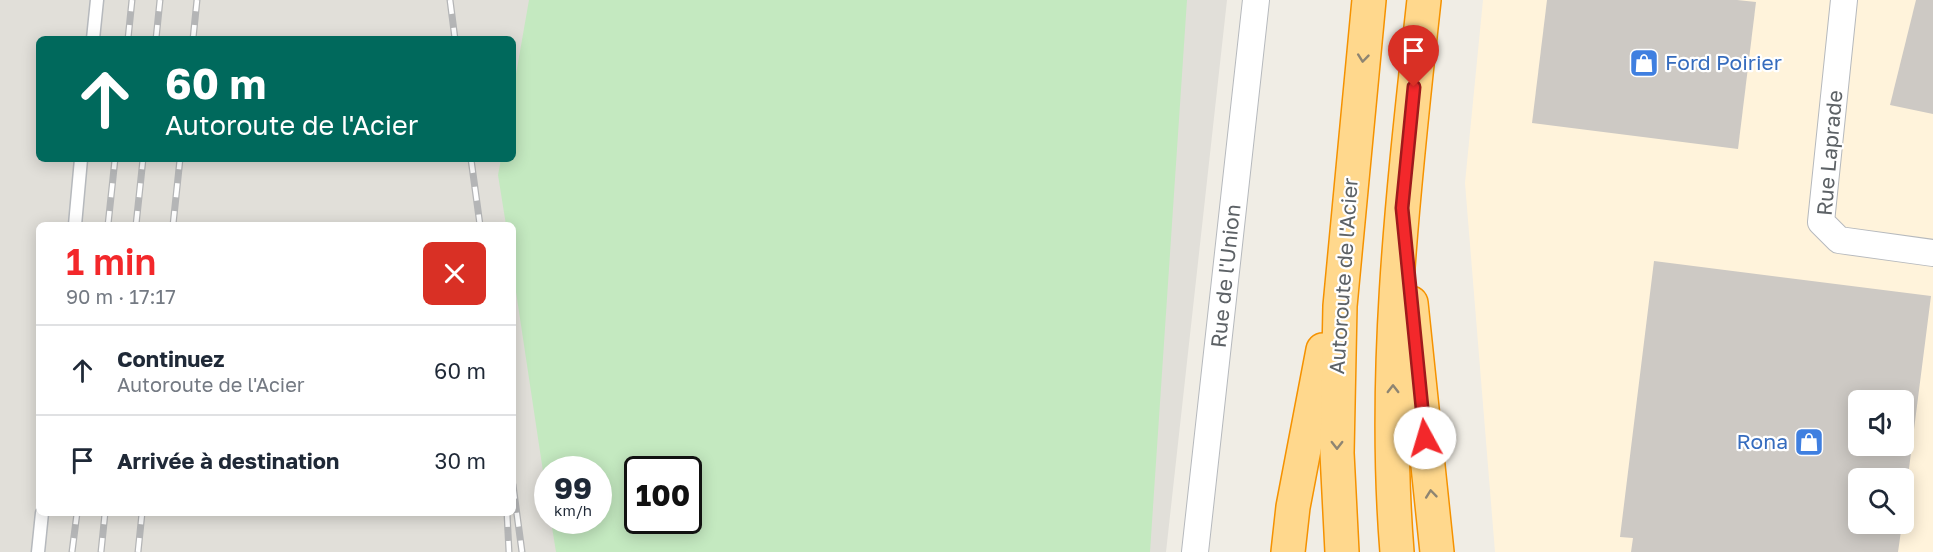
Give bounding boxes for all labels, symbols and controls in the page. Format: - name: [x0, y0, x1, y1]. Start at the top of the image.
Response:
- pin: [1388, 25, 1439, 87]
- icon: arrive: [1397, 34, 1430, 67]
- shop icon: Ford Poirier: [1628, 47, 1660, 79]
- place label: Ford Poirier: [1665, 49, 1782, 75]
- one-way arrow: [1357, 54, 1369, 63]
- text: 60 m: [165, 58, 266, 108]
- icon: ahead: [66, 60, 144, 138]
- street label: Rue Laprade: [1811, 89, 1847, 217]
- text: Autoroute de l'Acier: [165, 109, 418, 141]
- street label: Autoroute de l'Acier: [1323, 177, 1363, 375]
- street label: Rue de l'Union: [1205, 203, 1245, 349]
- text: 1 min: [66, 240, 156, 283]
- button: close: [423, 242, 486, 305]
- text: 90 m · 17:17: [66, 284, 176, 308]
- text: Continuez: [117, 345, 224, 372]
- icon: ahead: [66, 354, 99, 387]
- text: 60 m: [434, 357, 486, 384]
- text: Autoroute de l'Acier: [117, 372, 305, 396]
- one-way arrow: [1387, 384, 1399, 393]
- map controls: [1848, 390, 1914, 534]
- button: sound: [1848, 390, 1914, 456]
- position arrow: [1393, 406, 1457, 470]
- shop icon: Rona: [1793, 426, 1825, 458]
- place label: Rona: [1737, 428, 1788, 454]
- one-way arrow: [1331, 440, 1344, 449]
- icon: arrive: [66, 444, 99, 477]
- text: Arrivée à destination: [117, 447, 339, 474]
- text: 30 m: [435, 447, 486, 474]
- speed limit sign: 100: [624, 456, 702, 534]
- button: search: [1848, 468, 1914, 534]
- text: 99: [554, 470, 592, 506]
- one-way arrow: [1425, 489, 1438, 498]
- text: km/h: [554, 501, 592, 519]

